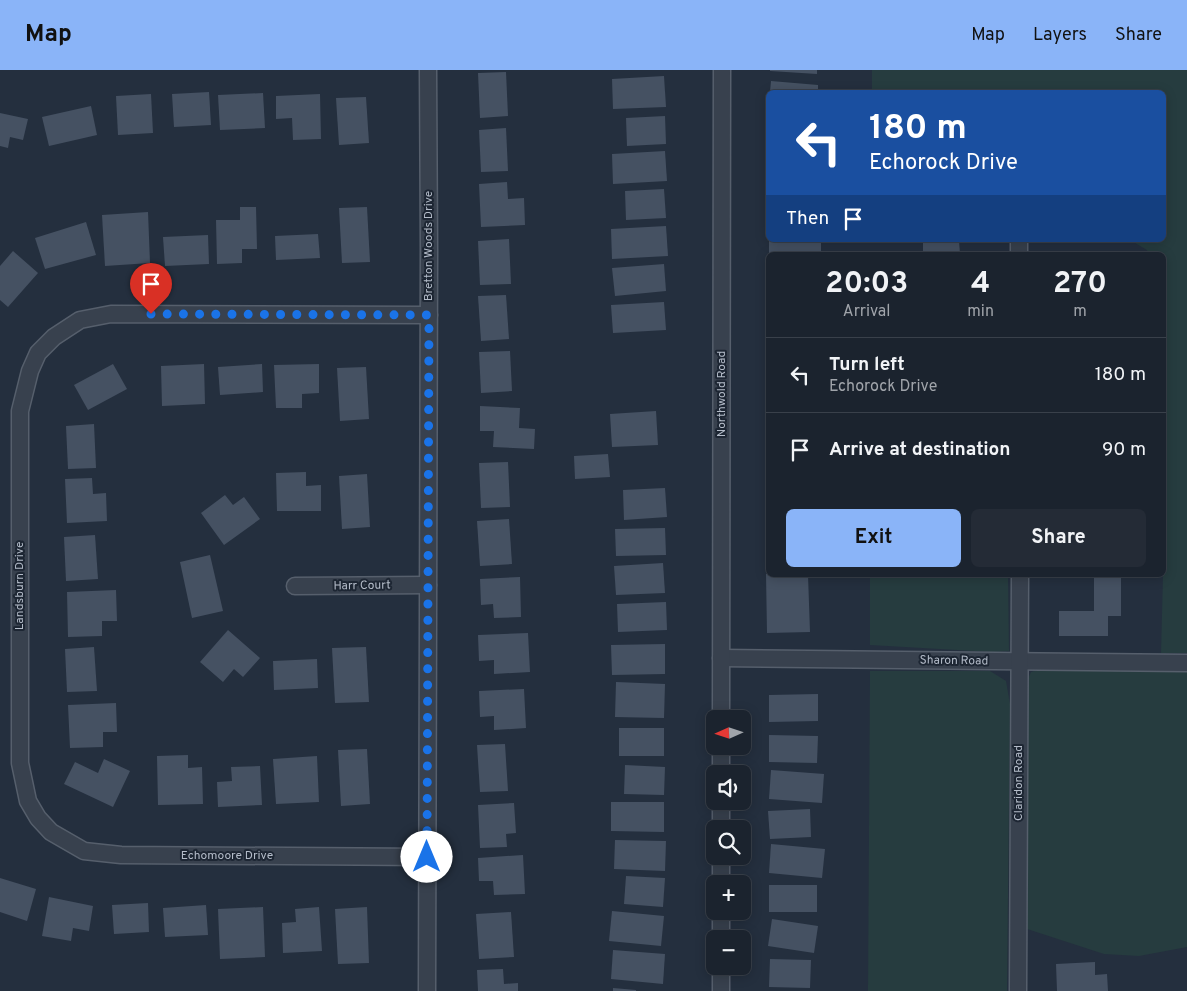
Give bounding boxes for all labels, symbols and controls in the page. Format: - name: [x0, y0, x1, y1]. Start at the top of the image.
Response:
- text: Map: [25, 20, 72, 50]
- text: Map: [971, 24, 1005, 47]
- text: Layers: [1033, 24, 1087, 47]
- text: Share: [1115, 24, 1162, 47]
- text: 180 m: [869, 107, 967, 151]
- icon: left: [786, 110, 851, 175]
- text: Echorock Drive: [869, 150, 1018, 177]
- street label: Bretton Woods Drive: [421, 191, 437, 301]
- icon: arrive: [839, 205, 867, 233]
- text: Then: [786, 207, 829, 231]
- pin: [130, 263, 172, 314]
- text: 20:03: [825, 266, 908, 303]
- text: 4: [971, 266, 990, 303]
- text: 270: [1053, 266, 1107, 303]
- icon: arrive: [137, 270, 165, 298]
- text: Arrival: [843, 302, 890, 322]
- text: min: [967, 302, 994, 322]
- text: m: [1073, 302, 1087, 322]
- street label: Northwold Road: [714, 351, 730, 437]
- text: Turn left: [829, 353, 905, 377]
- icon: left: [786, 361, 814, 389]
- text: 180 m: [1095, 363, 1146, 387]
- text: Echorock Drive: [829, 377, 937, 397]
- icon: arrive: [786, 436, 814, 464]
- text: Arrive at destination: [829, 438, 1010, 462]
- text: 90 m: [1102, 438, 1146, 462]
- button: Exit: [786, 509, 961, 567]
- button: Share: [971, 509, 1146, 567]
- street label: Landsburn Drive: [12, 542, 28, 630]
- street label: Harr Court: [333, 578, 391, 594]
- street label: Sharon Road: [919, 652, 989, 670]
- north arrow: [706, 710, 751, 755]
- map controls: [706, 710, 751, 975]
- street label: Claridon Road: [1011, 745, 1027, 821]
- button: sound: [706, 765, 751, 810]
- button: search: [706, 820, 751, 865]
- position arrow: [400, 830, 452, 882]
- street label: Echomoore Drive: [181, 848, 273, 864]
- button: +: [706, 875, 751, 920]
- button: −: [706, 930, 751, 975]

